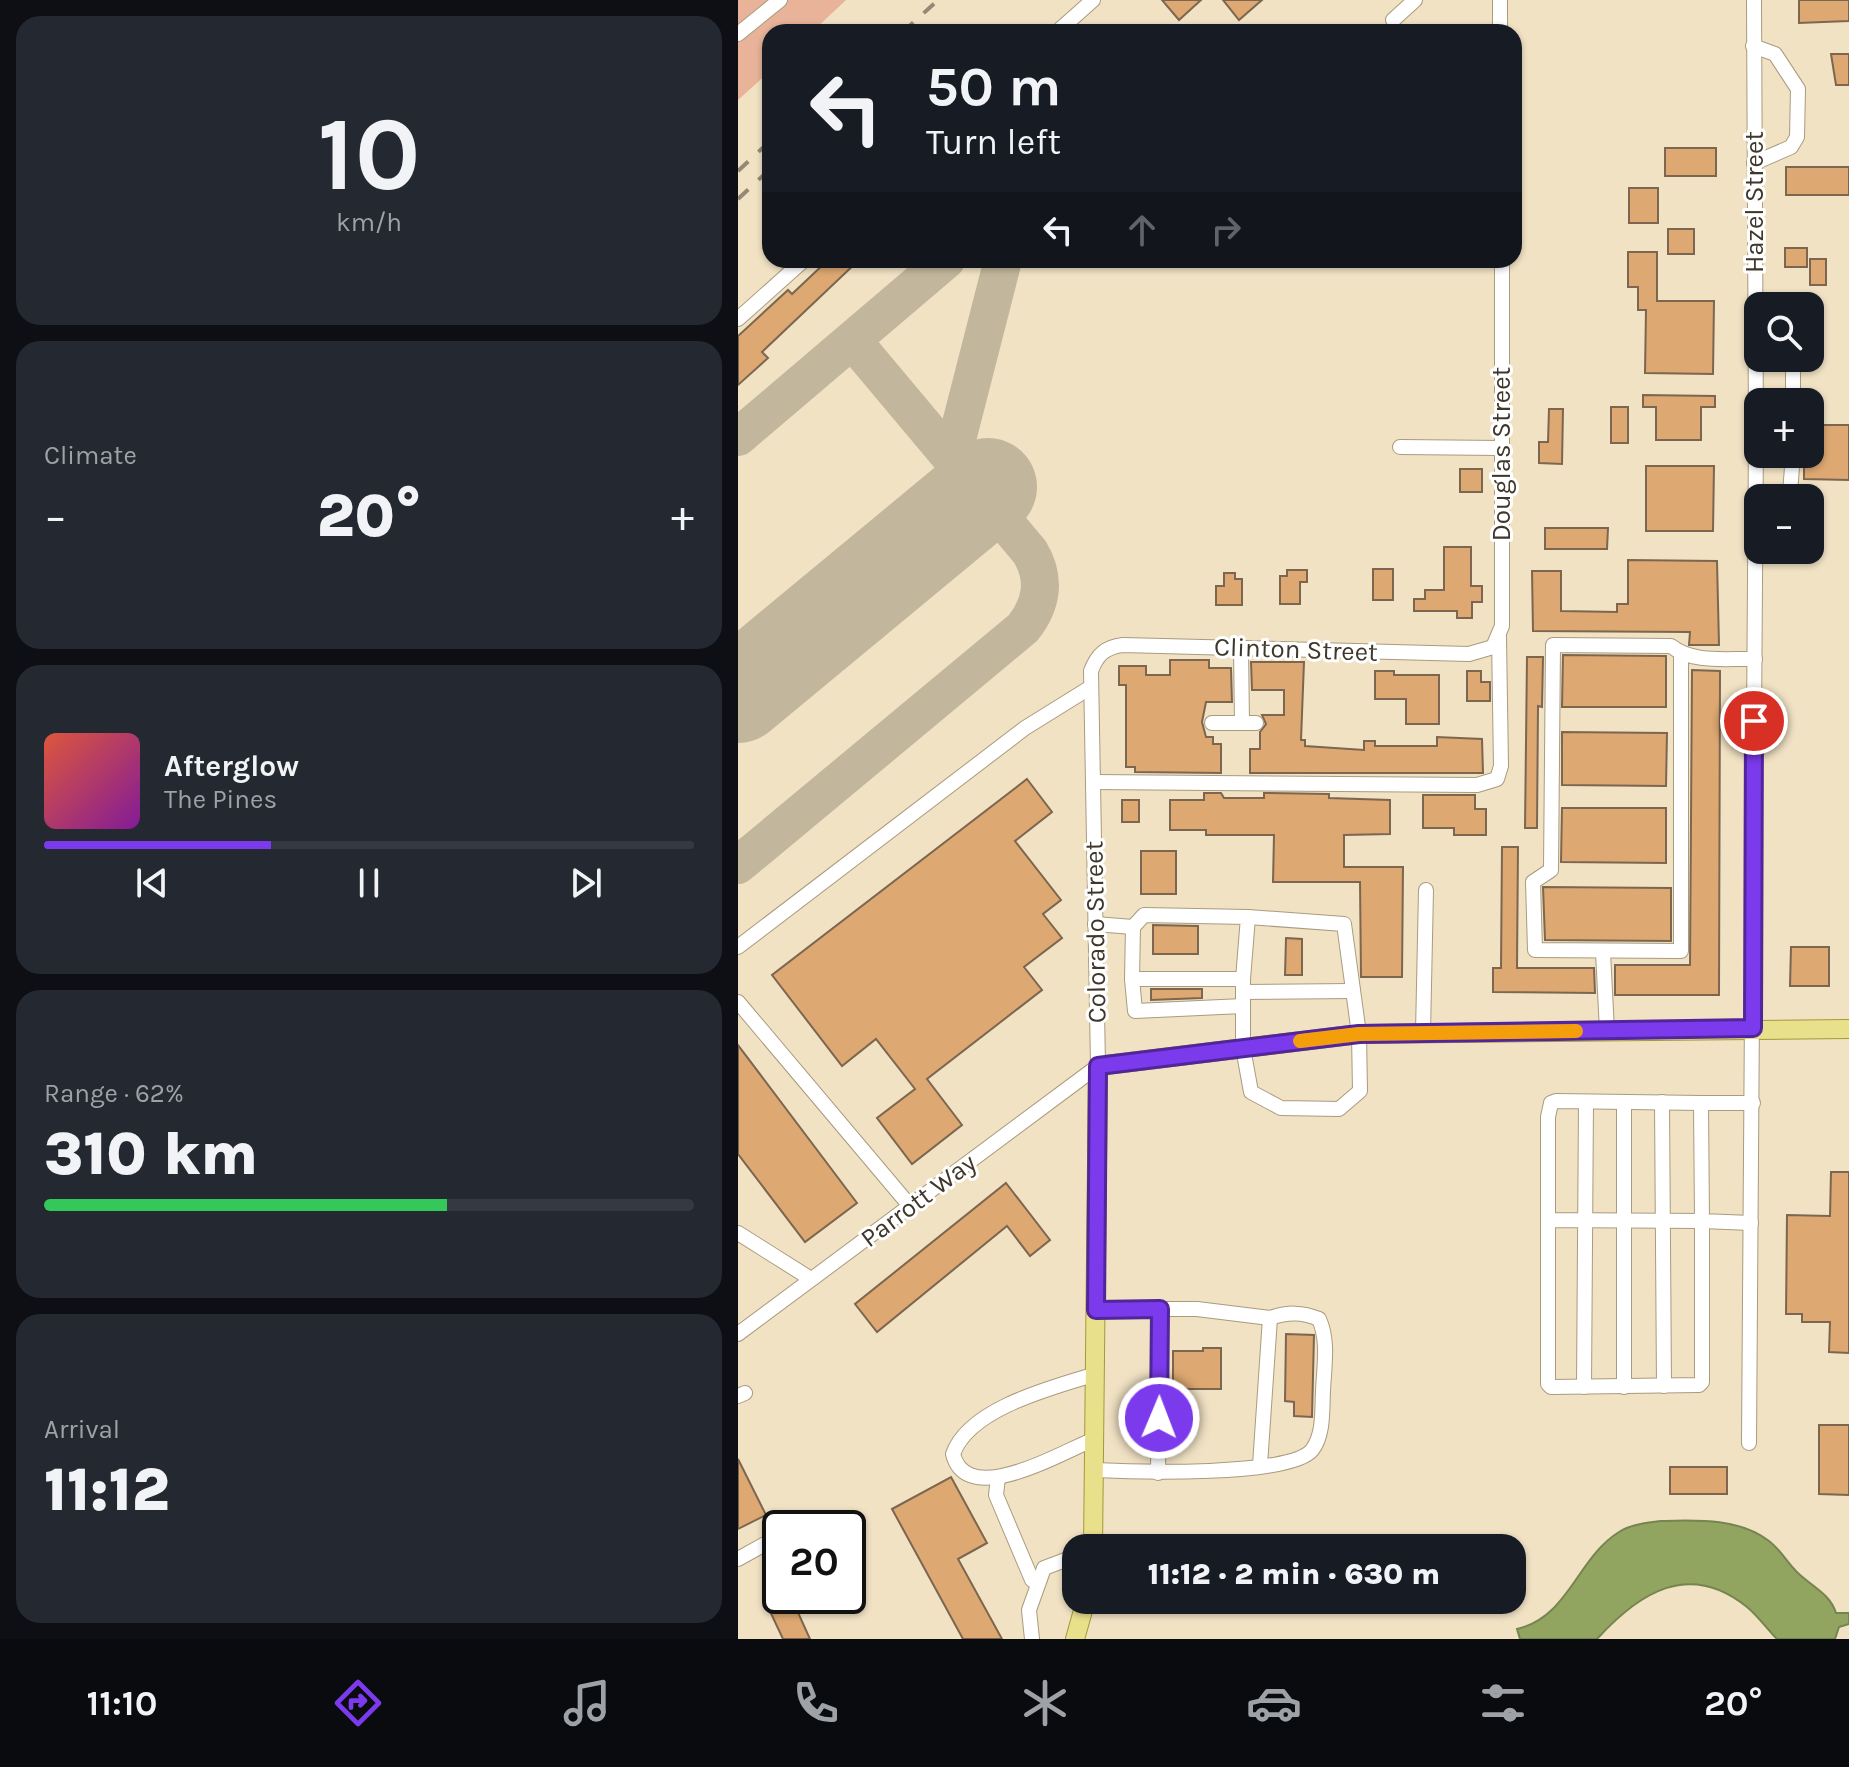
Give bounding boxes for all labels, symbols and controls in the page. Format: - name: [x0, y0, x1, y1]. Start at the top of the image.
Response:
- text: 50 m: [926, 54, 1061, 119]
- icon: left: [794, 56, 898, 160]
- text: 10: [318, 94, 420, 215]
- text: Turn left: [926, 121, 1061, 163]
- street label: Hazel Street: [1739, 131, 1770, 273]
- text: km/h: [336, 207, 402, 238]
- icon: left: [1036, 208, 1080, 252]
- icon: ahead: [1120, 208, 1164, 252]
- icon: right: [1204, 208, 1248, 252]
- map controls: [1744, 292, 1824, 564]
- button: search: [1744, 292, 1824, 372]
- street label: Douglas Street: [1486, 366, 1517, 541]
- button: +: [1744, 388, 1824, 468]
- text: Climate: [44, 440, 137, 471]
- text: 20°: [317, 481, 421, 551]
- button: −: [1744, 484, 1824, 564]
- text: −: [44, 491, 67, 542]
- text: +: [671, 491, 694, 542]
- street label: Clinton Street: [1214, 631, 1379, 668]
- pin: [1720, 687, 1788, 755]
- icon: arrive: [1732, 699, 1776, 743]
- text: Afterglow: [164, 748, 299, 784]
- text: The Pines: [164, 784, 277, 815]
- street label: Colorado Street: [1078, 840, 1113, 1024]
- icon: previous: [130, 861, 174, 905]
- icon: pause: [347, 861, 391, 905]
- icon: next: [564, 861, 608, 905]
- text: Range · 62%: [44, 1078, 184, 1109]
- text: 310 km: [44, 1119, 258, 1189]
- street label: Parrott Way: [855, 1147, 982, 1254]
- position arrow: [1117, 1376, 1201, 1460]
- text: Arrival: [44, 1414, 120, 1445]
- text: 11:12: [44, 1455, 170, 1525]
- speed limit sign: 20: [762, 1510, 866, 1614]
- text: 11:12 · 2 min · 630 m: [1148, 1556, 1440, 1592]
- icon: directions: [330, 1675, 386, 1731]
- icon: music: [559, 1675, 615, 1731]
- icon: phone: [788, 1675, 844, 1731]
- icon: climate: [1017, 1675, 1073, 1731]
- icon: car: [1246, 1675, 1302, 1731]
- icon: filters: [1475, 1675, 1531, 1731]
- text: 11:10: [86, 1682, 157, 1724]
- text: 20°: [1704, 1682, 1762, 1724]

